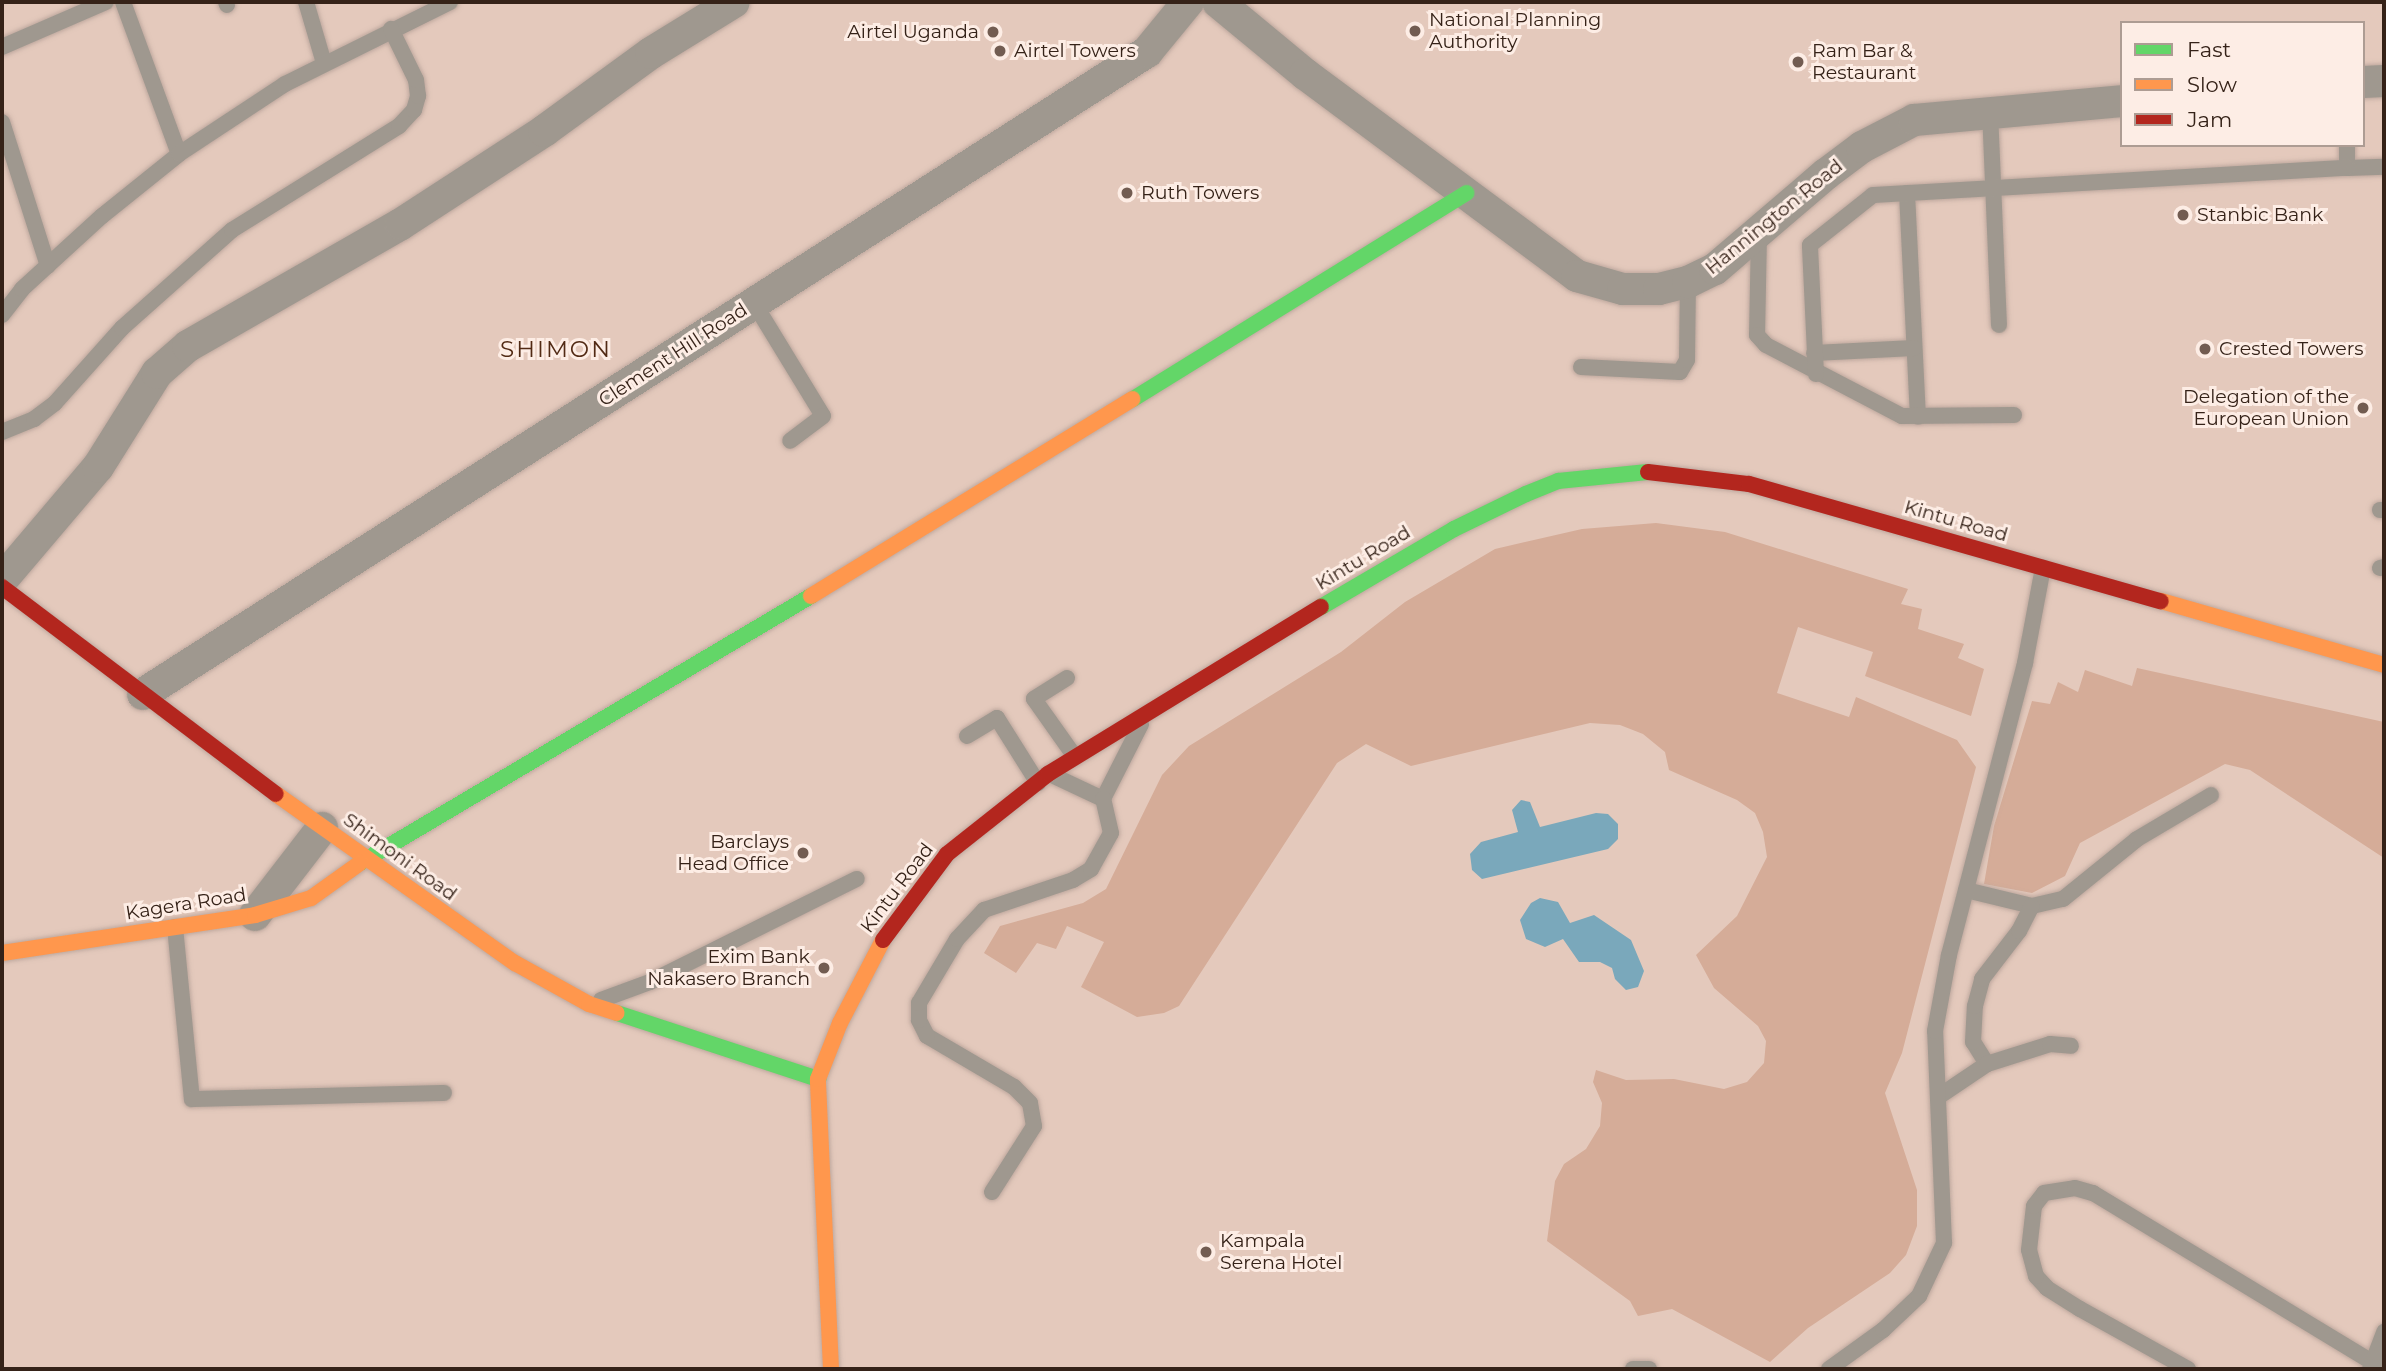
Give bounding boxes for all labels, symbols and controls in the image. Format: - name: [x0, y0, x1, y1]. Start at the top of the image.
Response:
- place label: National Planning Authority: [1429, 9, 1601, 53]
- place label: Airtel Uganda: [847, 21, 979, 43]
- legend: [2120, 21, 2365, 147]
- marker: National Planning Authority: [1407, 23, 1423, 39]
- marker: Airtel Uganda: [985, 24, 1001, 40]
- text: Fast: [2187, 37, 2231, 62]
- place label: Airtel Towers: [1014, 40, 1136, 62]
- place label: Ram Bar & Restaurant: [1812, 40, 1916, 84]
- marker: Airtel Towers: [992, 43, 1008, 59]
- marker: Ram Bar & Restaurant: [1790, 54, 1806, 70]
- text: Slow: [2187, 72, 2237, 97]
- text: Jam: [2187, 107, 2232, 132]
- street label: Hannington Road: [1701, 155, 1847, 279]
- place label: Ruth Towers: [1141, 182, 1259, 204]
- marker: Ruth Towers: [1119, 185, 1135, 201]
- place label: Stanbic Bank: [2197, 204, 2323, 226]
- marker: Stanbic Bank: [2175, 207, 2191, 223]
- street label: Clement Hill Road: [594, 298, 752, 412]
- district label: SHIMON: [501, 335, 611, 363]
- place label: Crested Towers: [2219, 338, 2364, 360]
- marker: Crested Towers: [2197, 341, 2213, 357]
- place label: Delegation of the European Union: [2183, 386, 2349, 430]
- marker: Delegation of the European Union: [2355, 400, 2371, 416]
- street label: Kintu Road: [1902, 495, 2010, 547]
- street label: Kintu Road: [1311, 521, 1415, 595]
- street label: Shimoni Road: [339, 808, 461, 906]
- place label: Barclays Head Office: [677, 831, 789, 875]
- street label: Kintu Road: [856, 839, 938, 937]
- marker: Barclays Head Office: [795, 845, 811, 861]
- street label: Kagera Road: [124, 883, 248, 925]
- place label: Exim Bank Nakasero Branch: [647, 946, 810, 990]
- marker: Exim Bank Nakasero Branch: [816, 960, 832, 976]
- place label: Kampala Serena Hotel: [1220, 1230, 1342, 1274]
- marker: Kampala Serena Hotel: [1198, 1244, 1214, 1260]

